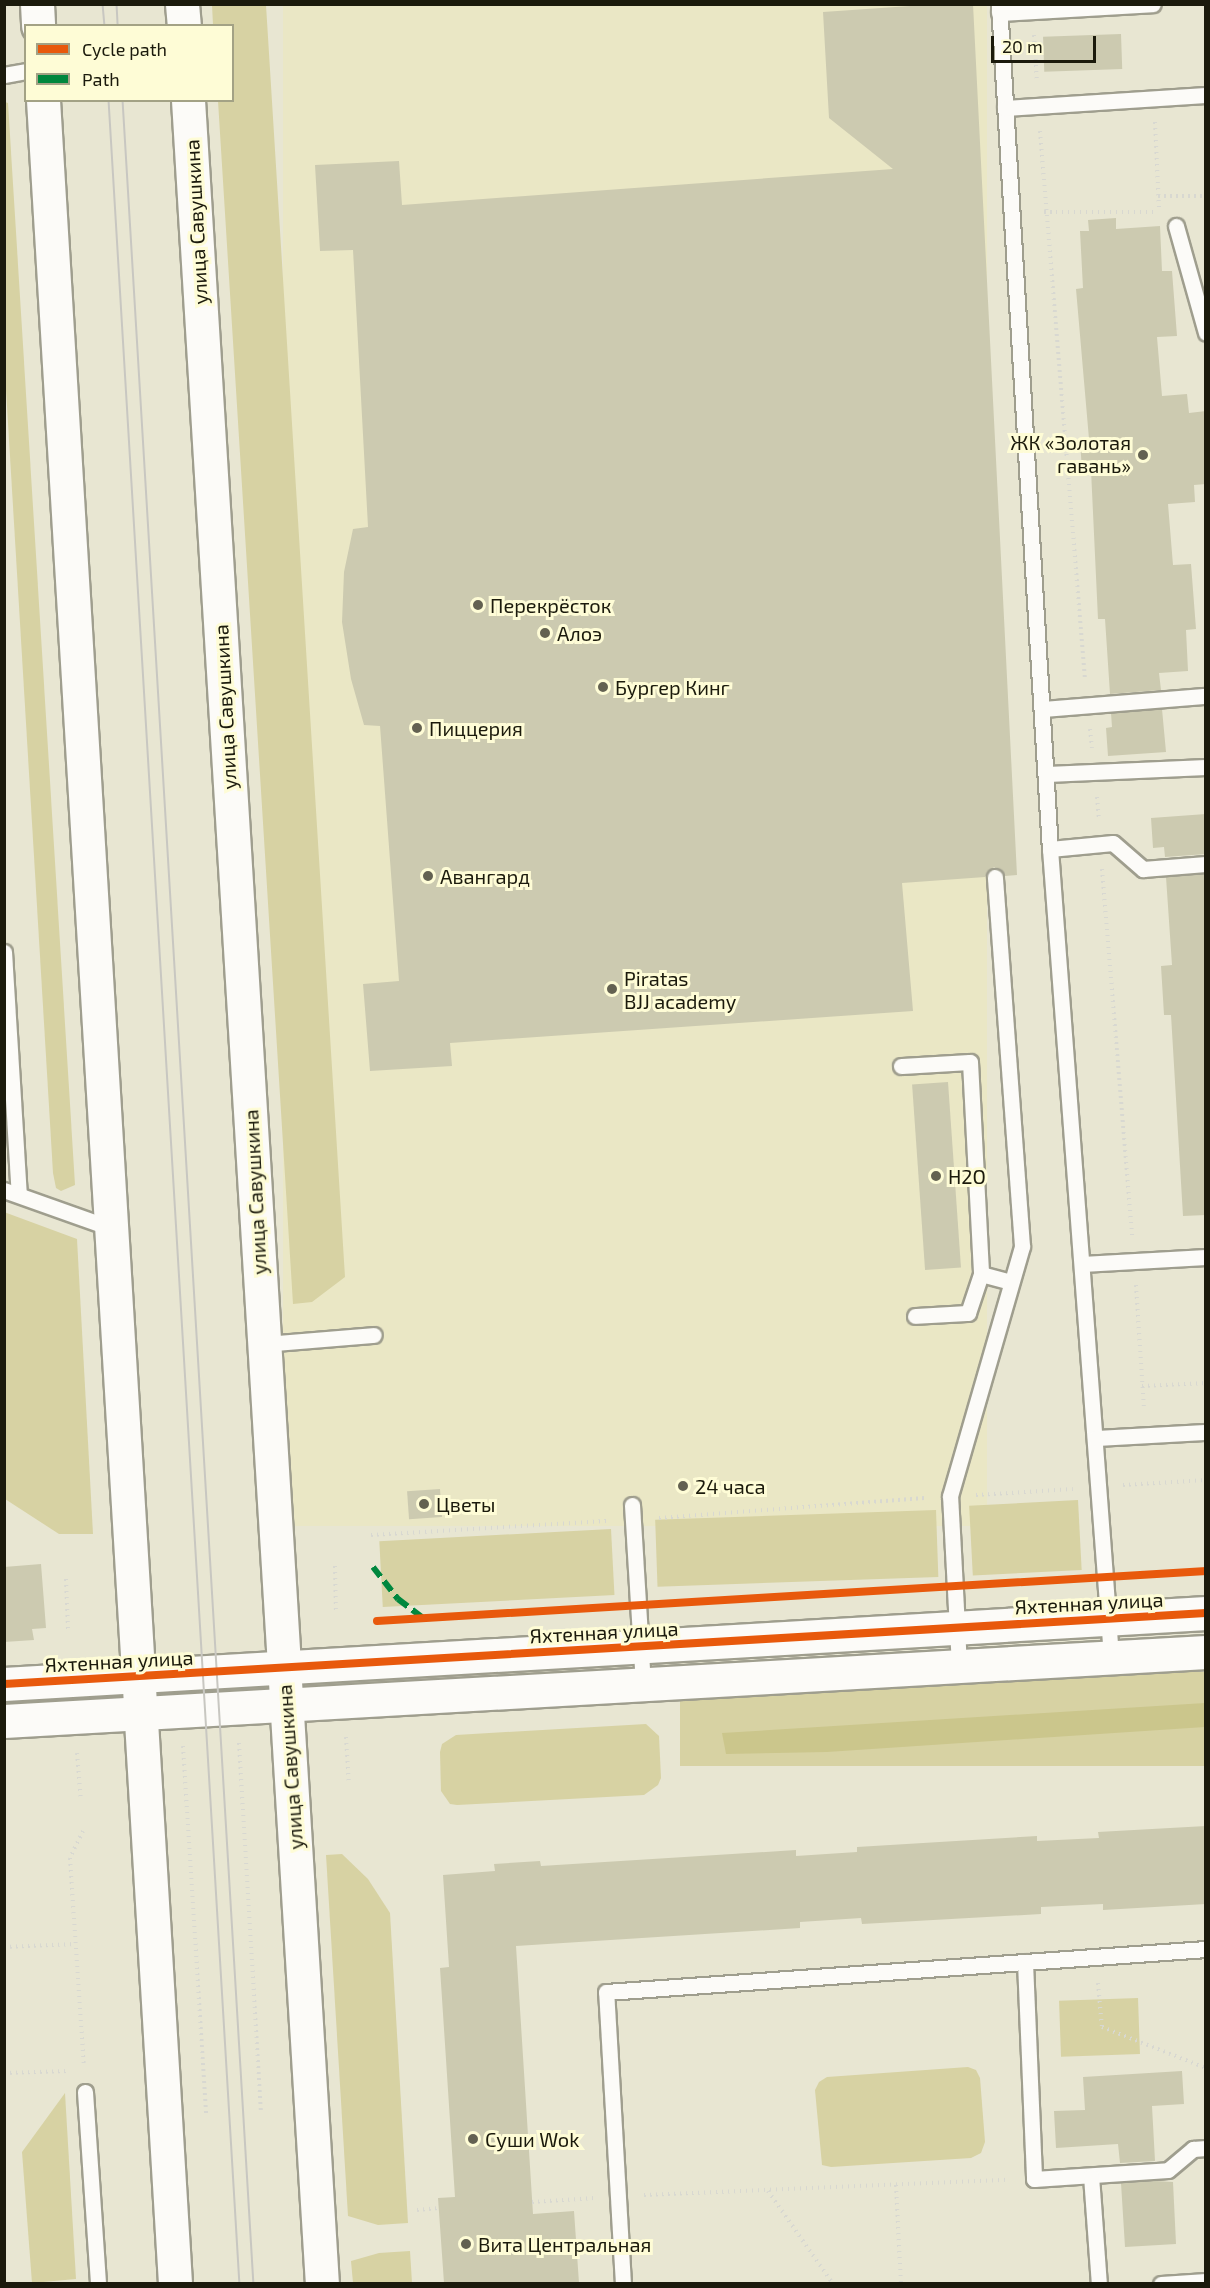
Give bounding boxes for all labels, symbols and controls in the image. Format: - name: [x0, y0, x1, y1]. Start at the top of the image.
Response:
- legend: [24, 24, 234, 102]
- scale bar: [994, 24, 1099, 62]
- text: 20 m: [1002, 35, 1043, 57]
- text: Cycle path: [82, 38, 167, 60]
- text: Path: [82, 68, 120, 90]
- street label: улица Савушкина: [180, 139, 212, 305]
- place label: ЖК «Золотая гавань»: [1010, 431, 1131, 478]
- marker: ЖК «Золотая гавань»: [1136, 448, 1150, 462]
- place label: Перекрёсток: [490, 593, 611, 617]
- marker: Перекрёсток: [471, 598, 485, 612]
- place label: Алоэ: [557, 621, 602, 645]
- street label: улица Савушкина: [209, 624, 241, 790]
- marker: Алоэ: [538, 626, 552, 640]
- place label: Бургер Кинг: [615, 675, 730, 699]
- marker: Бургер Кинг: [596, 680, 610, 694]
- place label: Пиццерия: [429, 716, 523, 740]
- marker: Пиццерия: [410, 721, 424, 735]
- place label: Авангард: [440, 864, 530, 888]
- marker: Авангард: [421, 869, 435, 883]
- place label: Piratas BJJ academy: [624, 966, 736, 1013]
- marker: Piratas BJJ academy: [605, 982, 619, 996]
- street label: улица Савушкина: [239, 1109, 271, 1275]
- place label: H2O: [948, 1164, 986, 1188]
- marker: H2O: [929, 1169, 943, 1183]
- place label: 24 часа: [695, 1474, 766, 1498]
- marker: 24 часа: [676, 1479, 690, 1493]
- place label: Цветы: [436, 1492, 495, 1516]
- marker: Цветы: [417, 1497, 431, 1511]
- street label: Яхтенная улица: [1014, 1587, 1164, 1619]
- street label: Яхтенная улица: [529, 1616, 679, 1648]
- street label: Яхтенная улица: [44, 1645, 194, 1677]
- street label: улица Савушкина: [272, 1684, 308, 1850]
- place label: Суши Wok: [485, 2127, 579, 2151]
- marker: Суши Wok: [466, 2132, 480, 2146]
- place label: Вита Центральная: [478, 2232, 651, 2256]
- marker: Вита Центральная: [459, 2237, 473, 2251]

